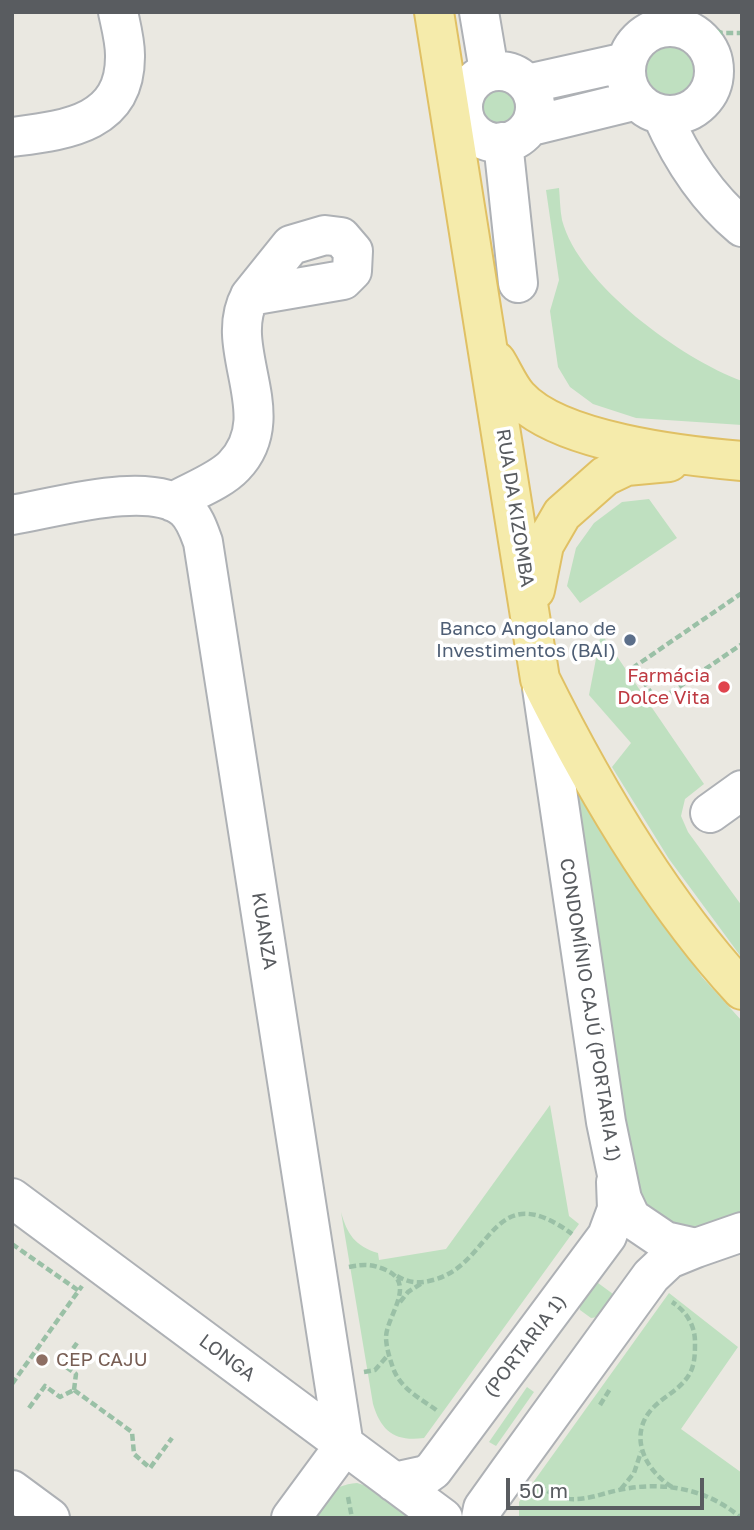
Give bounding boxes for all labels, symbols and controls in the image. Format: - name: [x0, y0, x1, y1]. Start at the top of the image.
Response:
- street label: RUA DA KIZOMBA: [491, 427, 539, 589]
- place label: Banco Angolano de Investimentos (BAI): [436, 618, 616, 662]
- marker: Banco Angolano de Investimentos (BAI): [622, 632, 638, 648]
- place label: Farmácia Dolce Vita: [617, 665, 710, 709]
- marker: Farmácia Dolce Vita: [716, 679, 732, 695]
- street label: CONDOMÍNIO CAJÚ (PORTARIA 1): [555, 857, 625, 1163]
- street label: KUANZA: [247, 891, 281, 971]
- street label: (PORTARIA 1): [479, 1290, 571, 1402]
- street label: LONGA: [194, 1330, 260, 1386]
- place label: CEP CAJU: [56, 1349, 148, 1371]
- marker: CEP CAJU: [34, 1352, 50, 1368]
- scale bar: [509, 1464, 707, 1508]
- text: 50 m: [519, 1477, 568, 1503]

